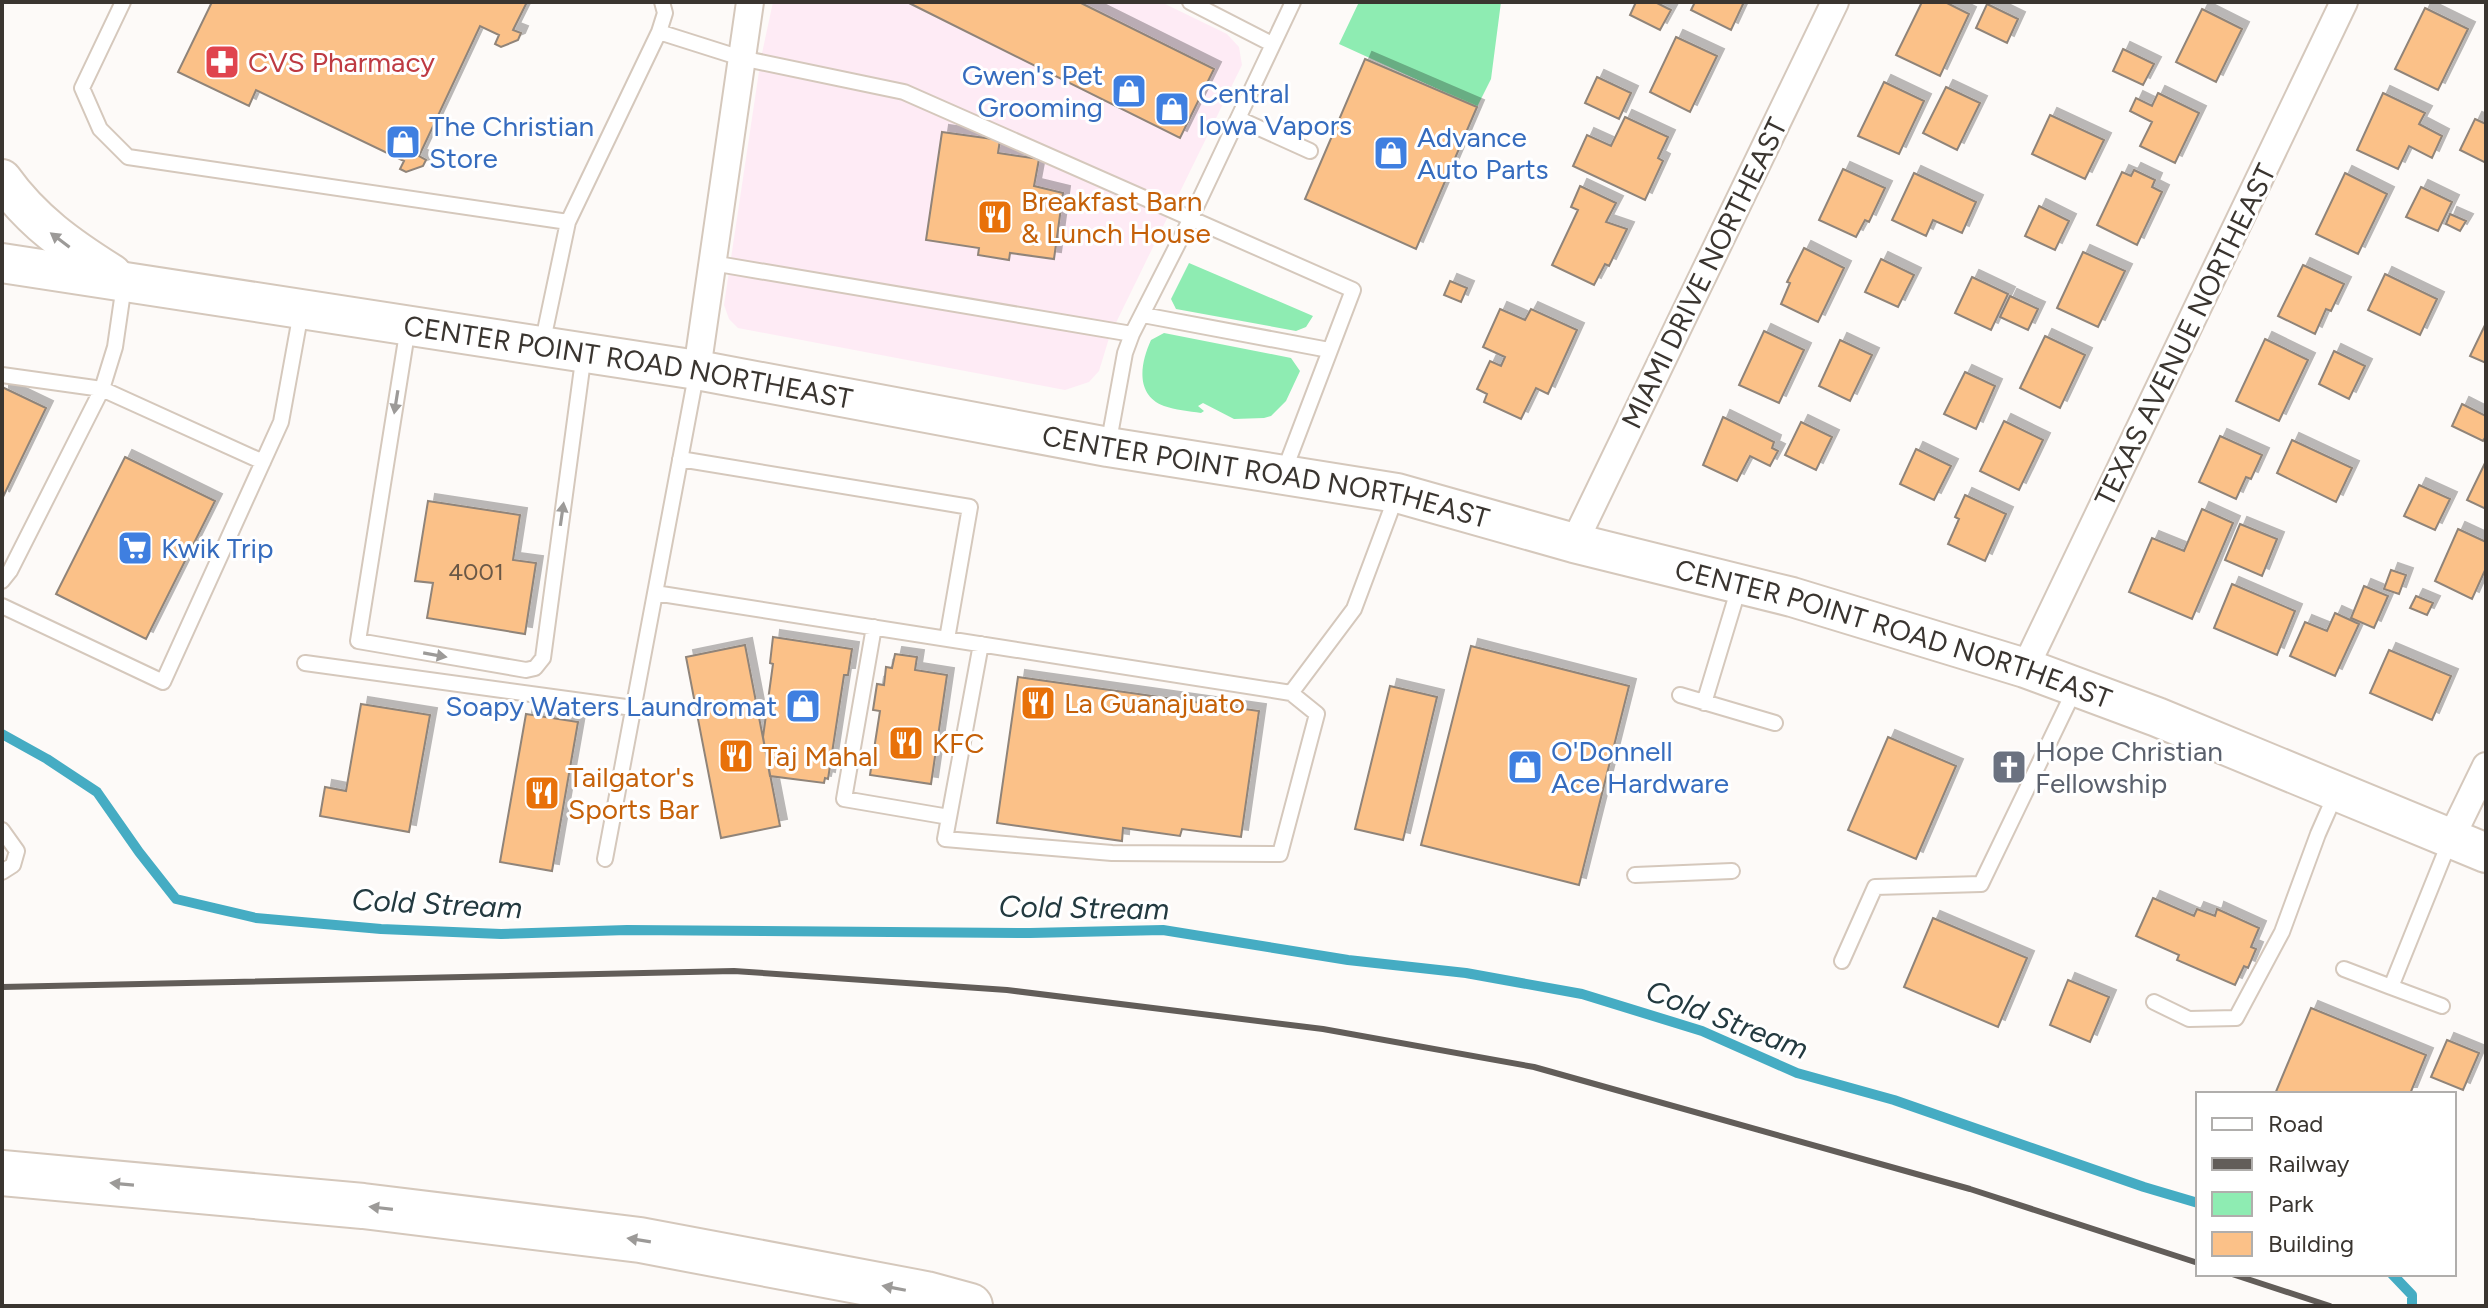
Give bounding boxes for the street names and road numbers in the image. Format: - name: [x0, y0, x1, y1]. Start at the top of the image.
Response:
- street label: MIAMI DRIVE NORTHEAST: [1614, 112, 1794, 434]
- street label: TEXAS AVENUE NORTHEAST: [2087, 158, 2283, 512]
- street label: CENTER POINT ROAD NORTHEAST: [401, 308, 856, 416]
- street label: CENTER POINT ROAD NORTHEAST: [1039, 418, 1494, 535]
- street label: CENTER POINT ROAD NORTHEAST: [1672, 552, 2117, 716]

